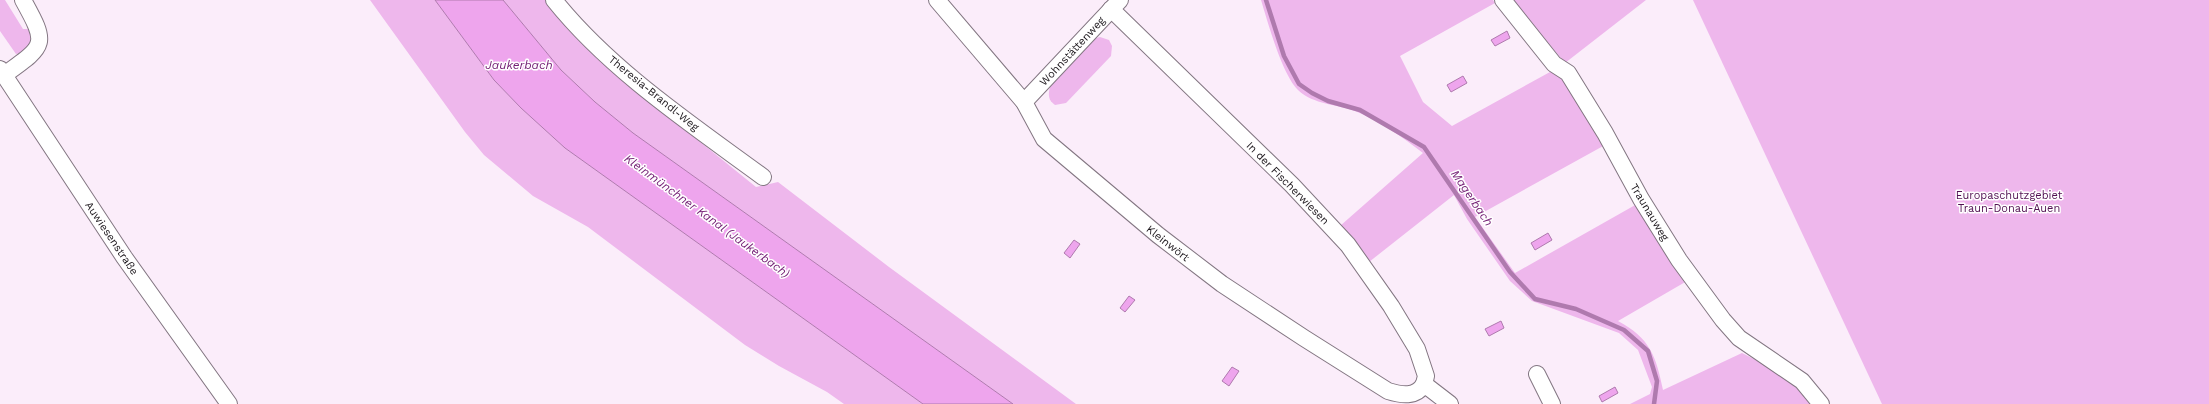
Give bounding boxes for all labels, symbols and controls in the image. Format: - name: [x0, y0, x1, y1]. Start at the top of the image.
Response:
- street label: Wohnstättenweg: [1037, 14, 1108, 89]
- street label: Theresia-Brandl-Weg: [606, 53, 702, 134]
- water label: Jaukerbach: [485, 58, 553, 72]
- street label: In der Fischerwiesen: [1244, 139, 1332, 227]
- water label: Kleinmünchner Kanal (Jaukerbach): [622, 151, 792, 281]
- water label: Magerbach: [1448, 167, 1496, 229]
- street label: Traunauweg: [1627, 181, 1672, 243]
- park label: Europaschutzgebiet Traun-Donau-Auen: [1956, 189, 2063, 215]
- street label: Auwiesenstraße: [82, 199, 141, 277]
- street label: Kleinwört: [1144, 223, 1192, 264]

